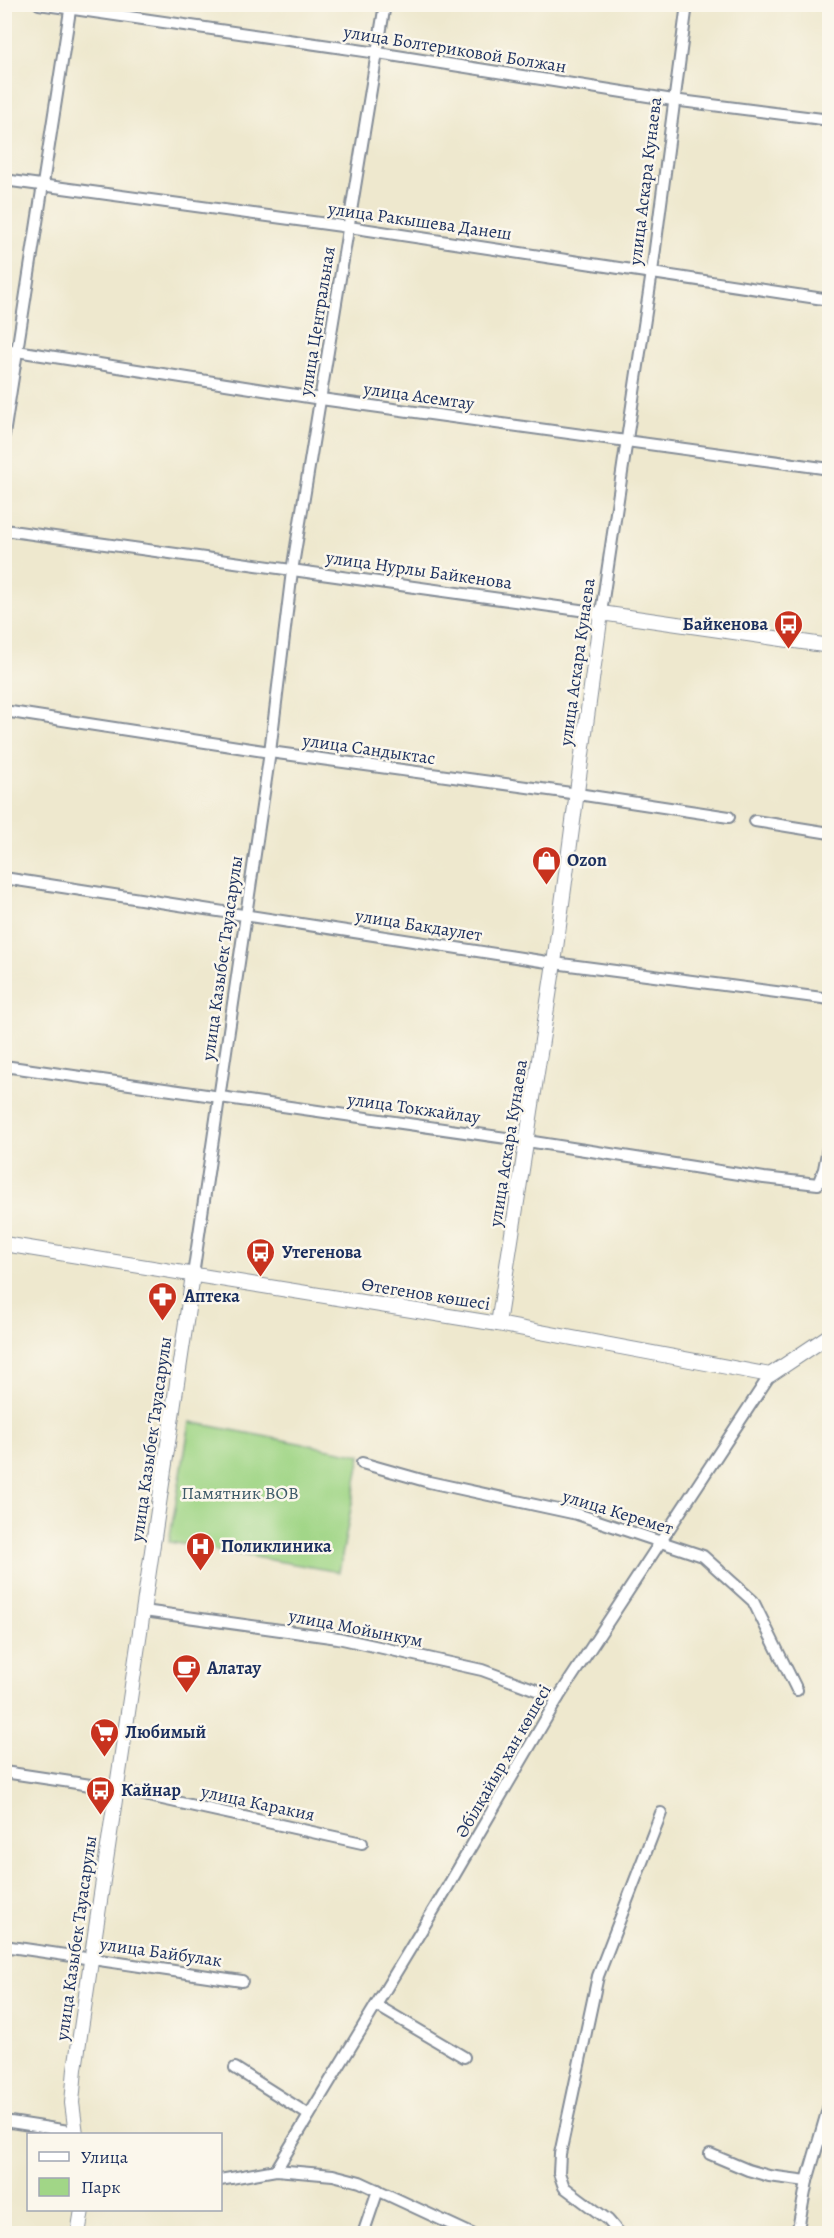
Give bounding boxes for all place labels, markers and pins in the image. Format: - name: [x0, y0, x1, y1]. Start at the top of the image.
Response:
- bus stop icon: Байкенова: [773, 608, 805, 650]
- place label: Байкенова: [683, 612, 768, 636]
- shop icon: Ozon: [530, 844, 562, 886]
- place label: Ozon: [567, 848, 607, 872]
- bus stop icon: Утегенова: [245, 1236, 277, 1278]
- place label: Утегенова: [282, 1240, 362, 1264]
- pharmacy icon: Аптека: [147, 1280, 179, 1322]
- place label: Аптека: [183, 1284, 240, 1308]
- hospital icon: Поликлиника: [184, 1530, 216, 1572]
- place label: Поликлиника: [221, 1534, 332, 1558]
- cafe icon: Алатау: [170, 1652, 202, 1694]
- place label: Алатау: [206, 1656, 262, 1680]
- supermarket icon: Любимый: [88, 1716, 120, 1758]
- place label: Любимый: [125, 1720, 207, 1744]
- bus stop icon: Кайнар: [84, 1774, 116, 1816]
- place label: Кайнар: [121, 1778, 181, 1802]

